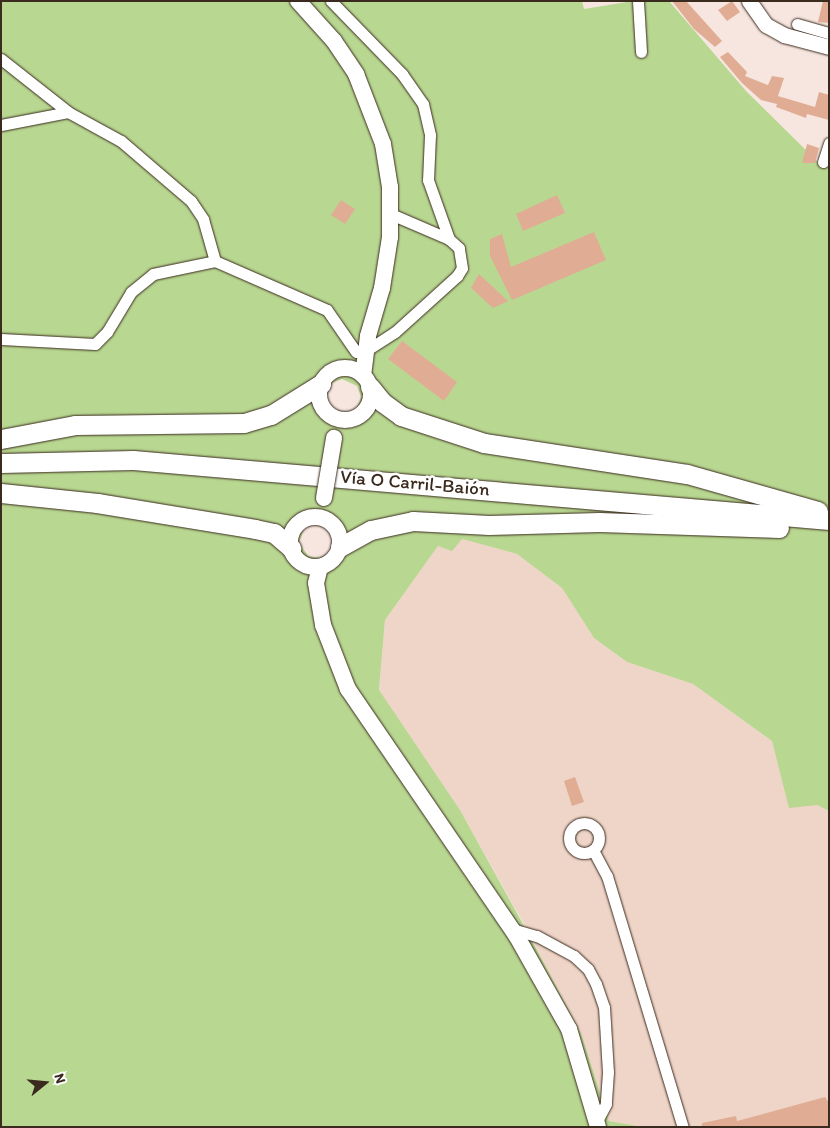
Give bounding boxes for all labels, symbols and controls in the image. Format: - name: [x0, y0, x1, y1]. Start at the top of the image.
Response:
- street label: Vía O Carril-Baión: [339, 465, 491, 501]
- north arrow: [20, 1058, 70, 1108]
- text: N: [50, 1071, 69, 1085]

